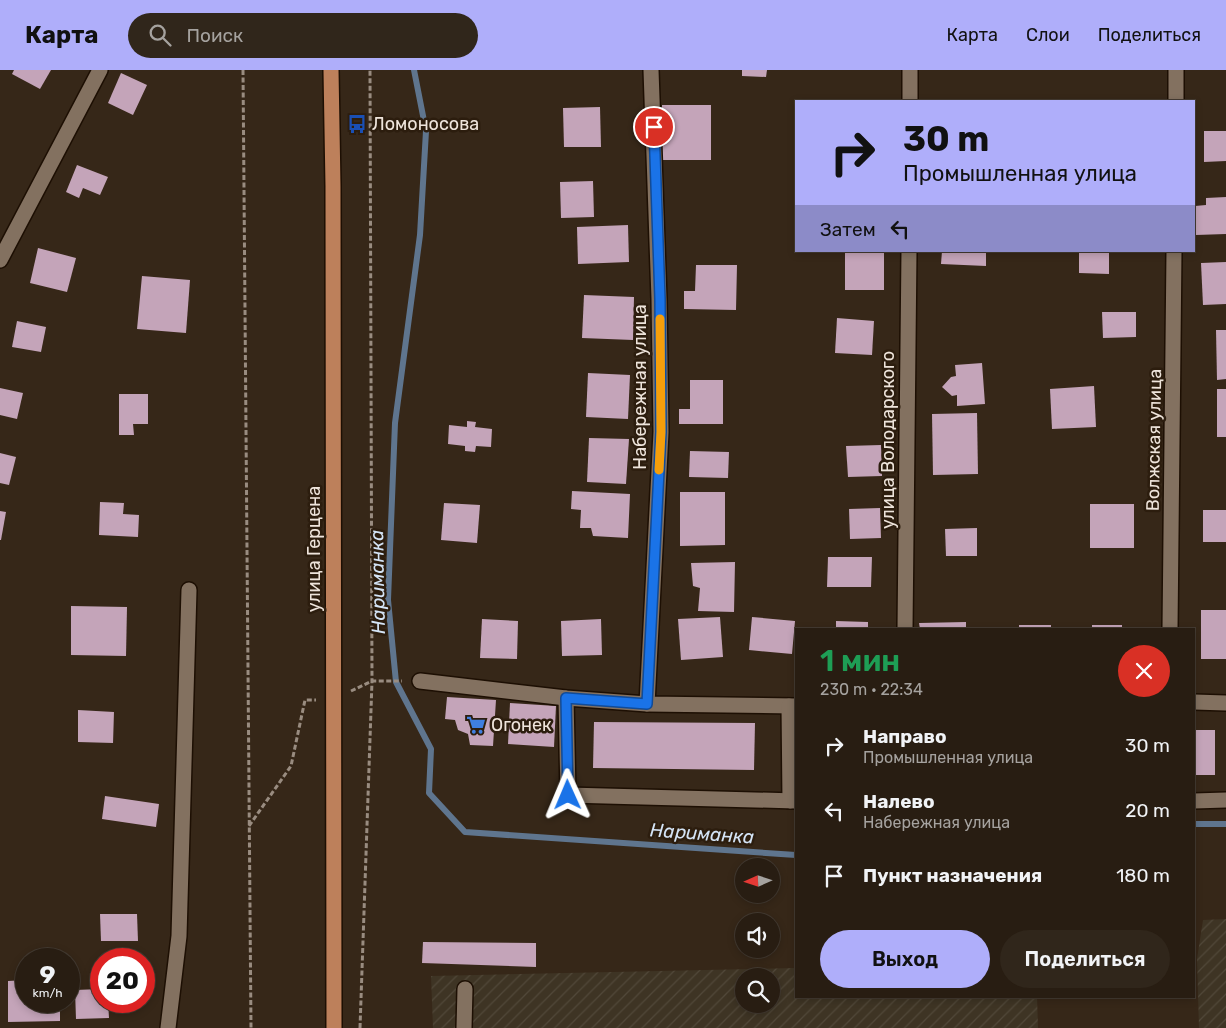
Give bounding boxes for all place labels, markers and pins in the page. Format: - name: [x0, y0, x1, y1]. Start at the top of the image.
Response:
- pin: [633, 106, 675, 148]
- bus stop icon: Ломоносова: [346, 113, 368, 135]
- place label: Ломоносова: [372, 113, 479, 135]
- supermarket icon: Огонек: [465, 714, 487, 736]
- place label: Огонек: [491, 714, 552, 736]

